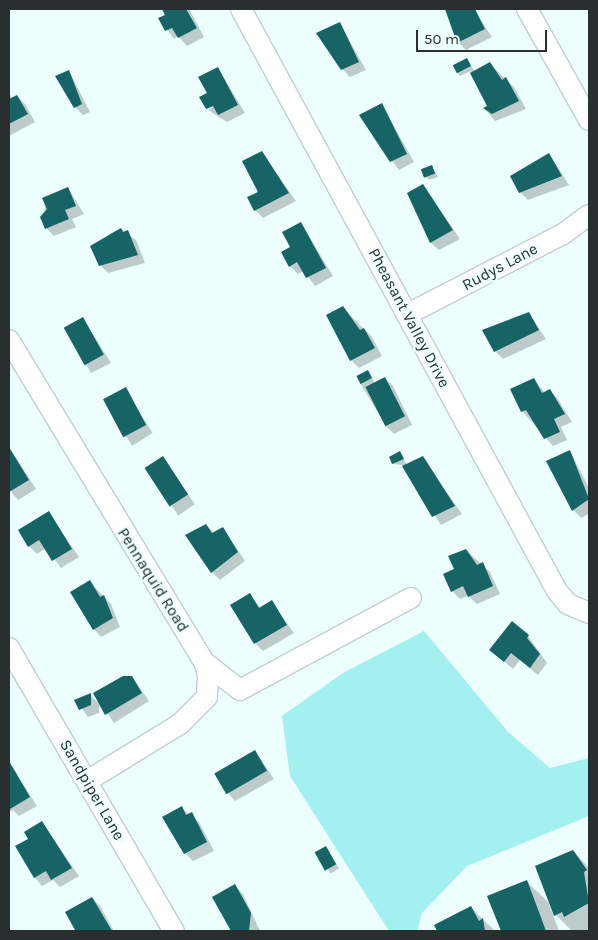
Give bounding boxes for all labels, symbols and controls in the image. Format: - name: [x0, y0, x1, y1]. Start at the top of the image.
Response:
- scale bar: [418, 20, 549, 52]
- text: 50 m: [424, 30, 459, 48]
- street label: Rudys Lane: [459, 239, 541, 295]
- street label: Pheasant Valley Drive: [364, 245, 454, 391]
- street label: Pennaquid Road: [113, 524, 193, 636]
- street label: Sandpiper Lane: [55, 736, 129, 844]

